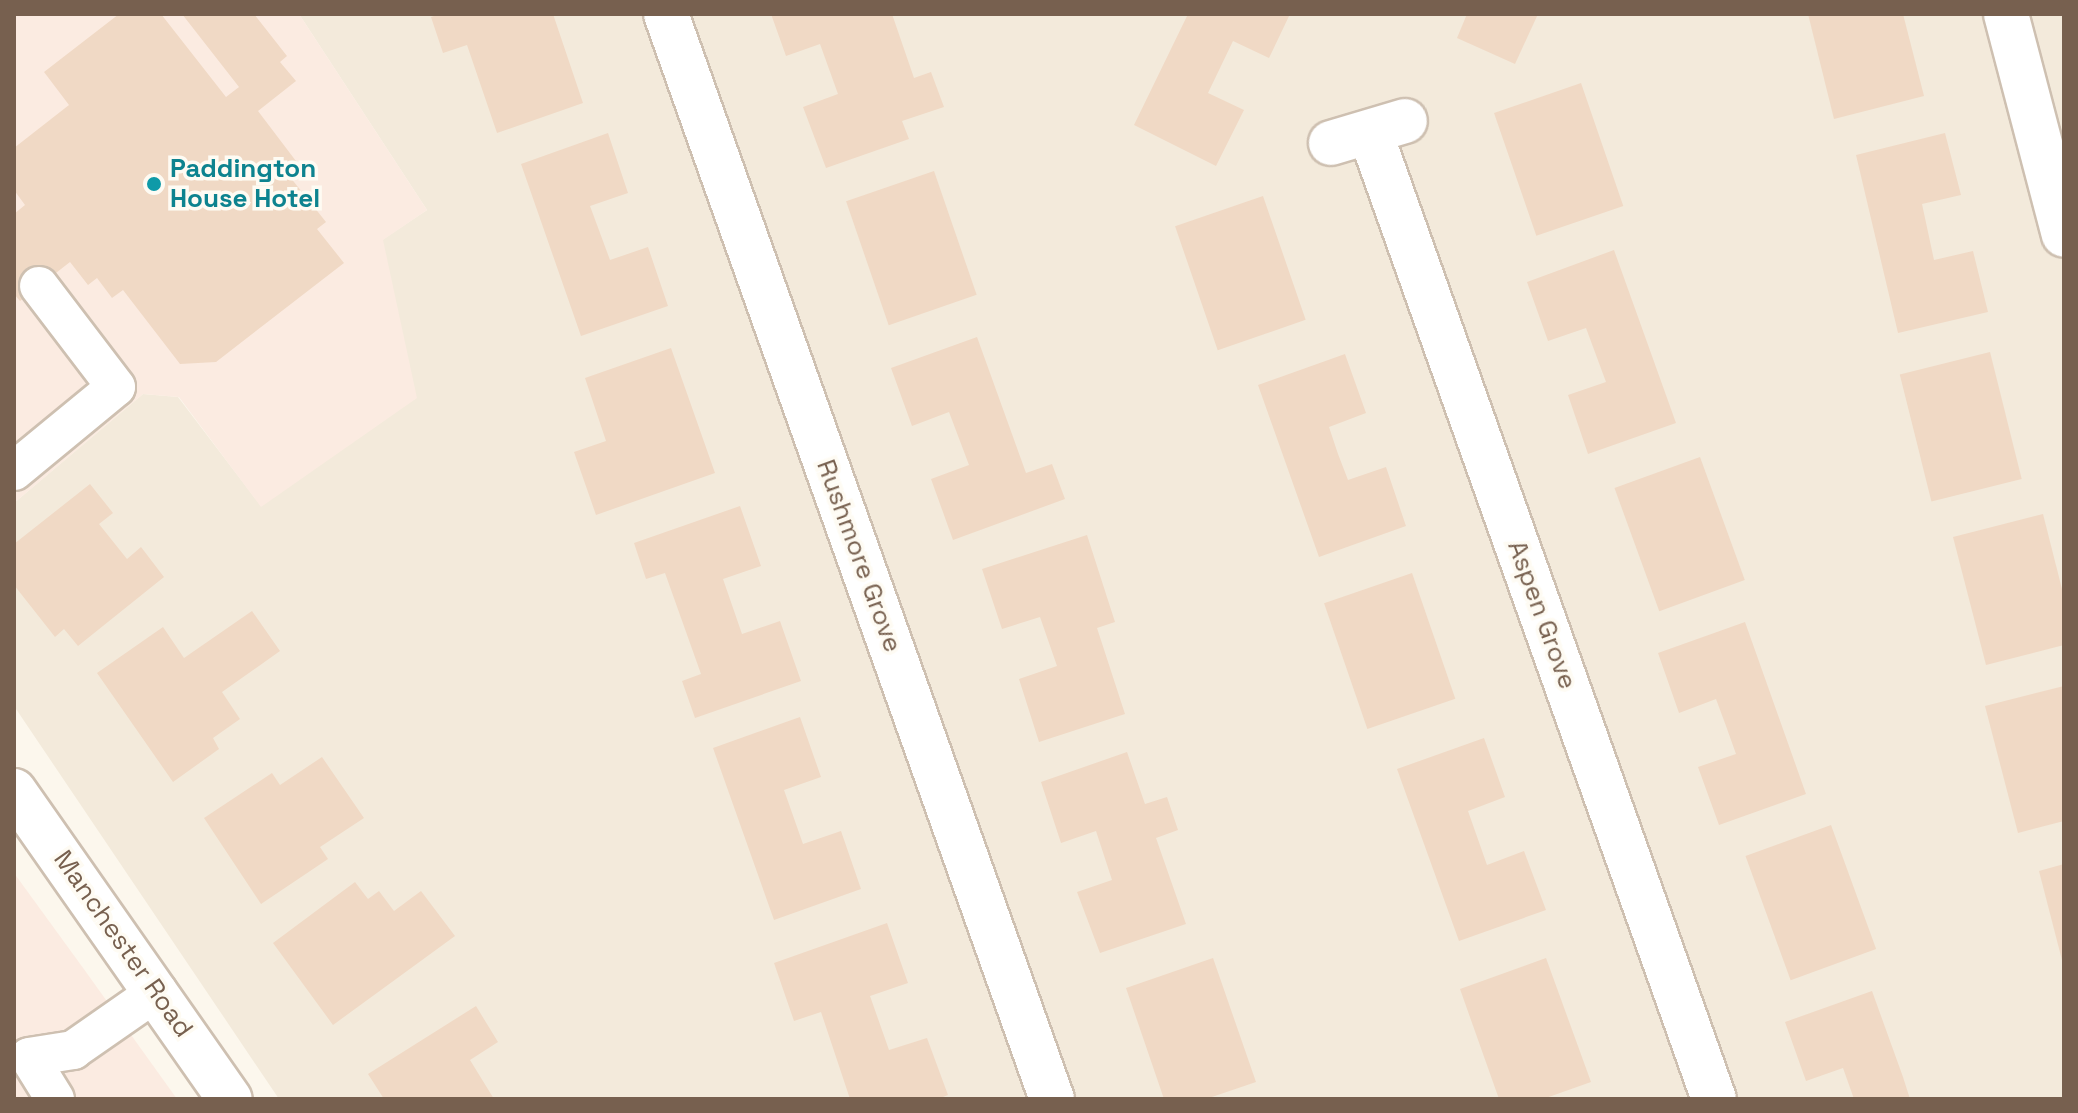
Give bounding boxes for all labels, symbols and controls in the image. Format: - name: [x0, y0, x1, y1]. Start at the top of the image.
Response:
- place label: Paddington House Hotel: [170, 153, 320, 214]
- marker: Paddington House Hotel: [145, 175, 163, 193]
- street label: Rushmore Grove: [810, 455, 908, 657]
- street label: Aspen Grove: [1501, 536, 1583, 694]
- street label: Manchester Road: [47, 845, 199, 1043]

